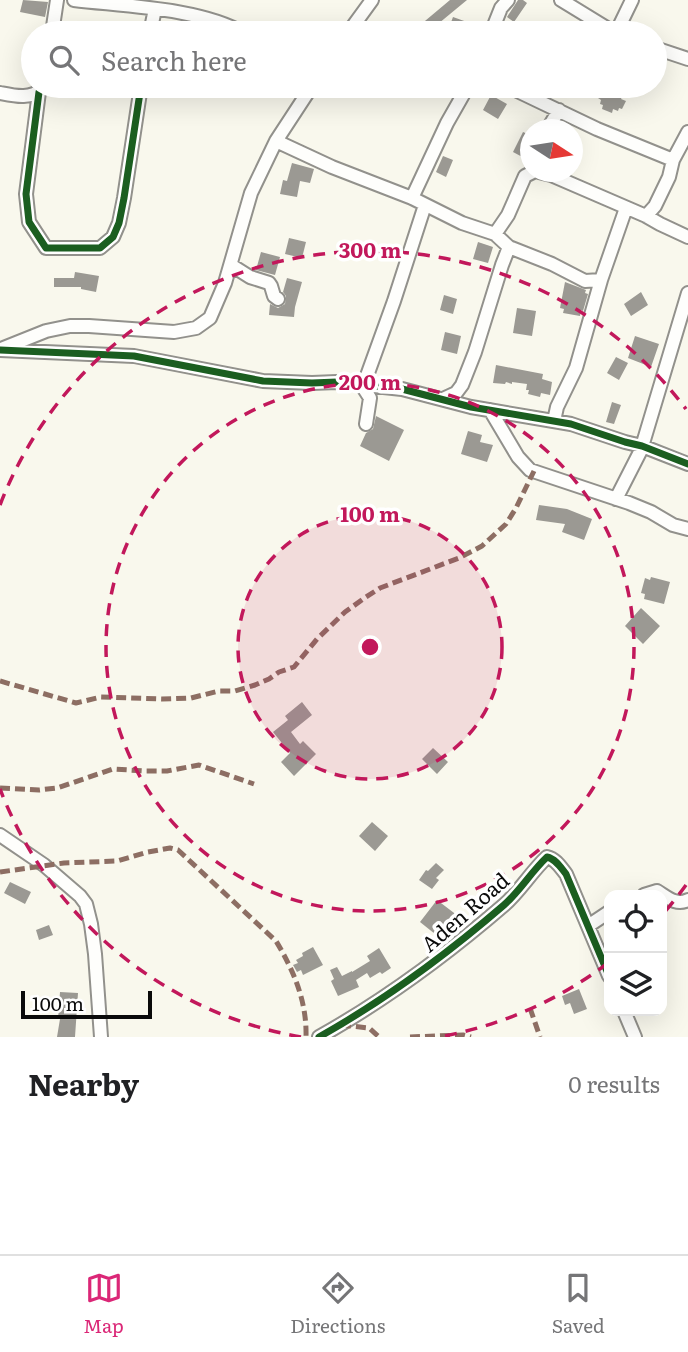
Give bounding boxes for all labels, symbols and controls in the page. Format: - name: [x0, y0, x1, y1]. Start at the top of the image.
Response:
- search box: [21, 21, 667, 98]
- text: Search here: [101, 40, 247, 79]
- icon: search: [45, 41, 83, 79]
- north arrow: [520, 119, 583, 182]
- text: 300 m: [339, 233, 401, 264]
- text: 200 m: [339, 365, 401, 396]
- text: 100 m: [340, 497, 400, 528]
- centre of rings: [358, 635, 382, 659]
- street label: Aden Road: [413, 864, 515, 958]
- map controls: [604, 890, 667, 1016]
- button: locate: [604, 890, 667, 953]
- button: layers: [604, 953, 667, 1016]
- scale bar: [21, 988, 152, 1020]
- text: 100 m: [32, 989, 84, 1017]
- text: Nearby: [28, 1061, 139, 1105]
- text: 0 results: [568, 1066, 660, 1100]
- tab: Map: [83, 1269, 124, 1339]
- tab: Directions: [290, 1269, 385, 1339]
- tab: Saved: [552, 1269, 605, 1339]

